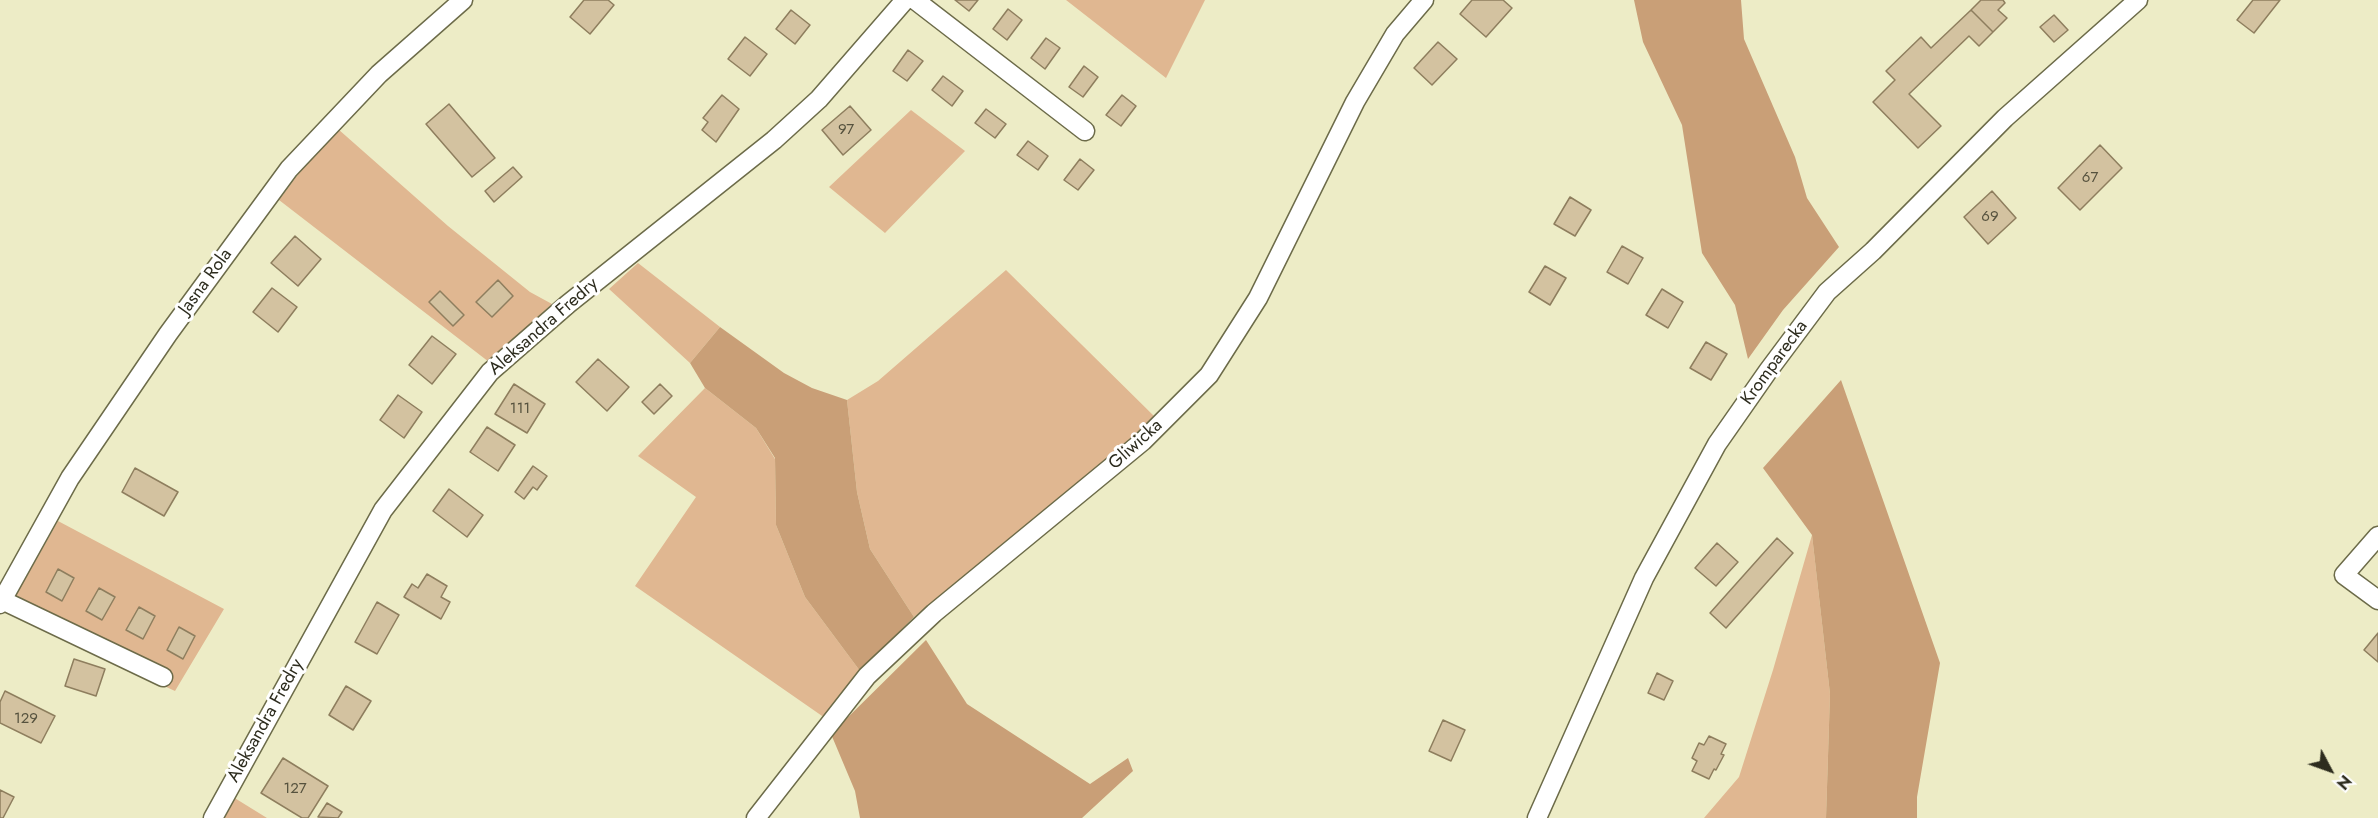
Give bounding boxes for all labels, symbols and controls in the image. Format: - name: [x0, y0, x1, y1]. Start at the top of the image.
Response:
- house number: 97: [838, 121, 854, 139]
- house number: 67: [2082, 169, 2098, 187]
- house number: 69: [1981, 208, 1999, 226]
- street label: Jasna Rola: [175, 245, 237, 319]
- street label: Aleksandra Fredry: [485, 274, 603, 380]
- street label: Kromparecka: [1737, 317, 1813, 409]
- house number: 111: [510, 400, 530, 418]
- street label: Gliwicka: [1105, 415, 1167, 475]
- street label: Aleksandra Fredry: [223, 656, 309, 786]
- house number: 129: [14, 710, 38, 728]
- north arrow: [2300, 740, 2360, 800]
- text: N: [2331, 770, 2357, 794]
- house number: 127: [283, 780, 307, 798]

